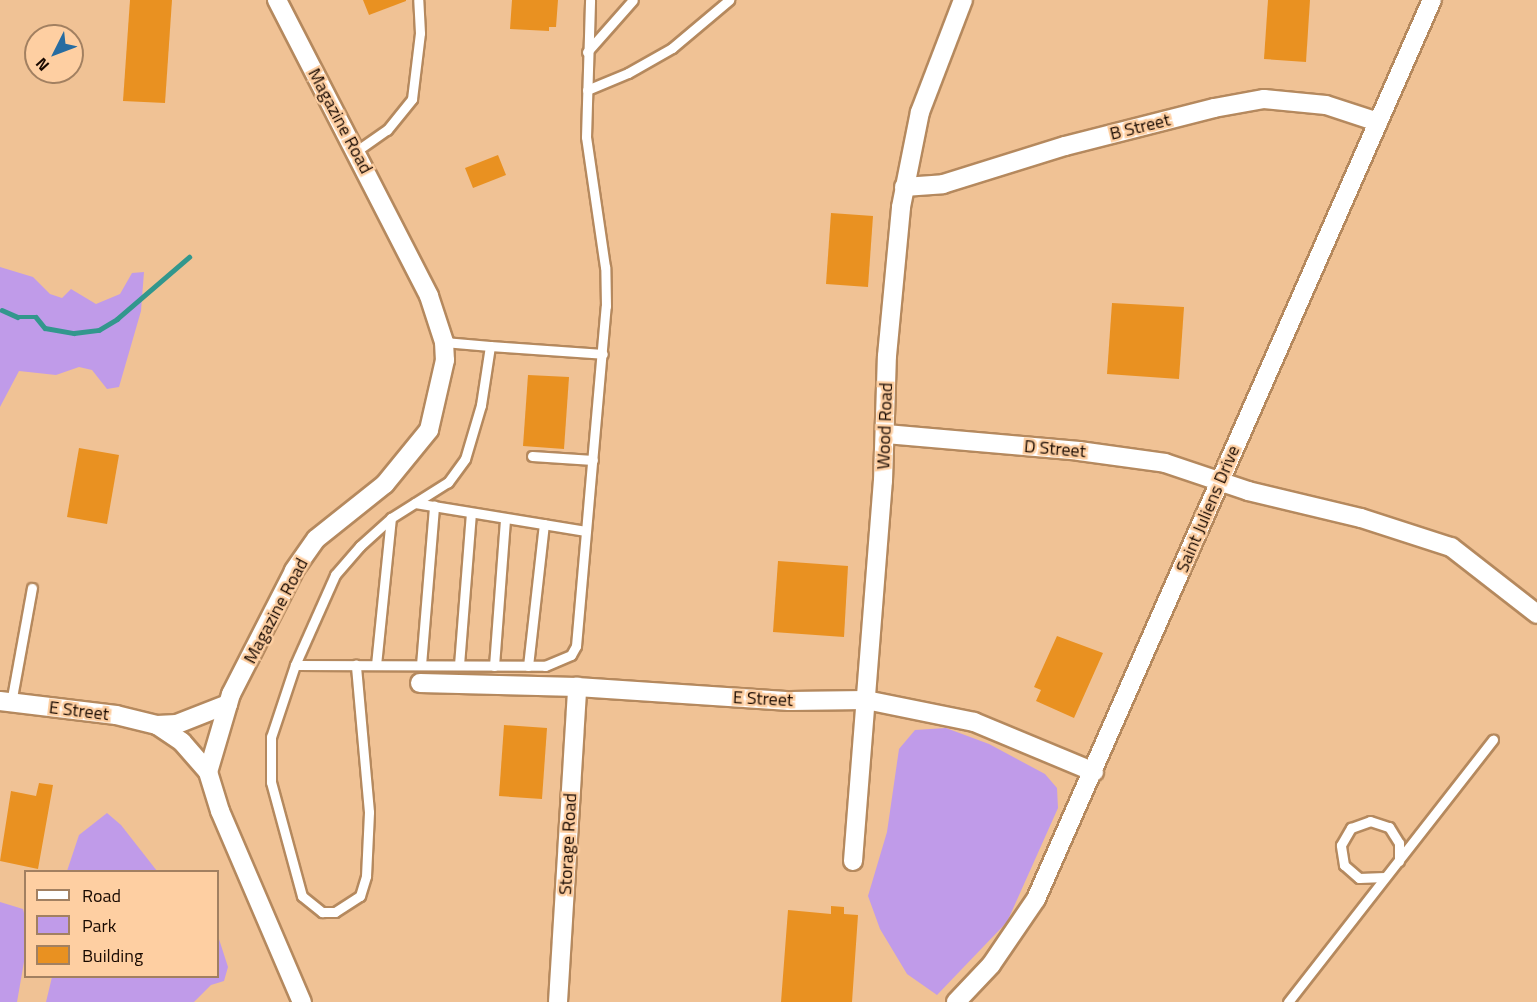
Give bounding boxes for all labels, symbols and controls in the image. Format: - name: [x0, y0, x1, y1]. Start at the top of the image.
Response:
- north arrow: [24, 24, 84, 84]
- text: N: [29, 53, 55, 77]
- street label: Magazine Road: [303, 65, 377, 177]
- street label: B Street: [1108, 109, 1172, 145]
- street label: Wood Road: [873, 382, 897, 470]
- street label: D Street: [1023, 436, 1087, 462]
- street label: Saint Juliens Drive: [1172, 442, 1244, 576]
- street label: Magazine Road: [239, 555, 313, 667]
- street label: E Street: [732, 687, 794, 711]
- street label: E Street: [48, 697, 110, 725]
- street label: Storage Road: [555, 793, 581, 895]
- legend: [24, 870, 219, 978]
- text: Road: [82, 882, 121, 909]
- text: Park: [82, 912, 116, 939]
- text: Building: [82, 942, 143, 969]

